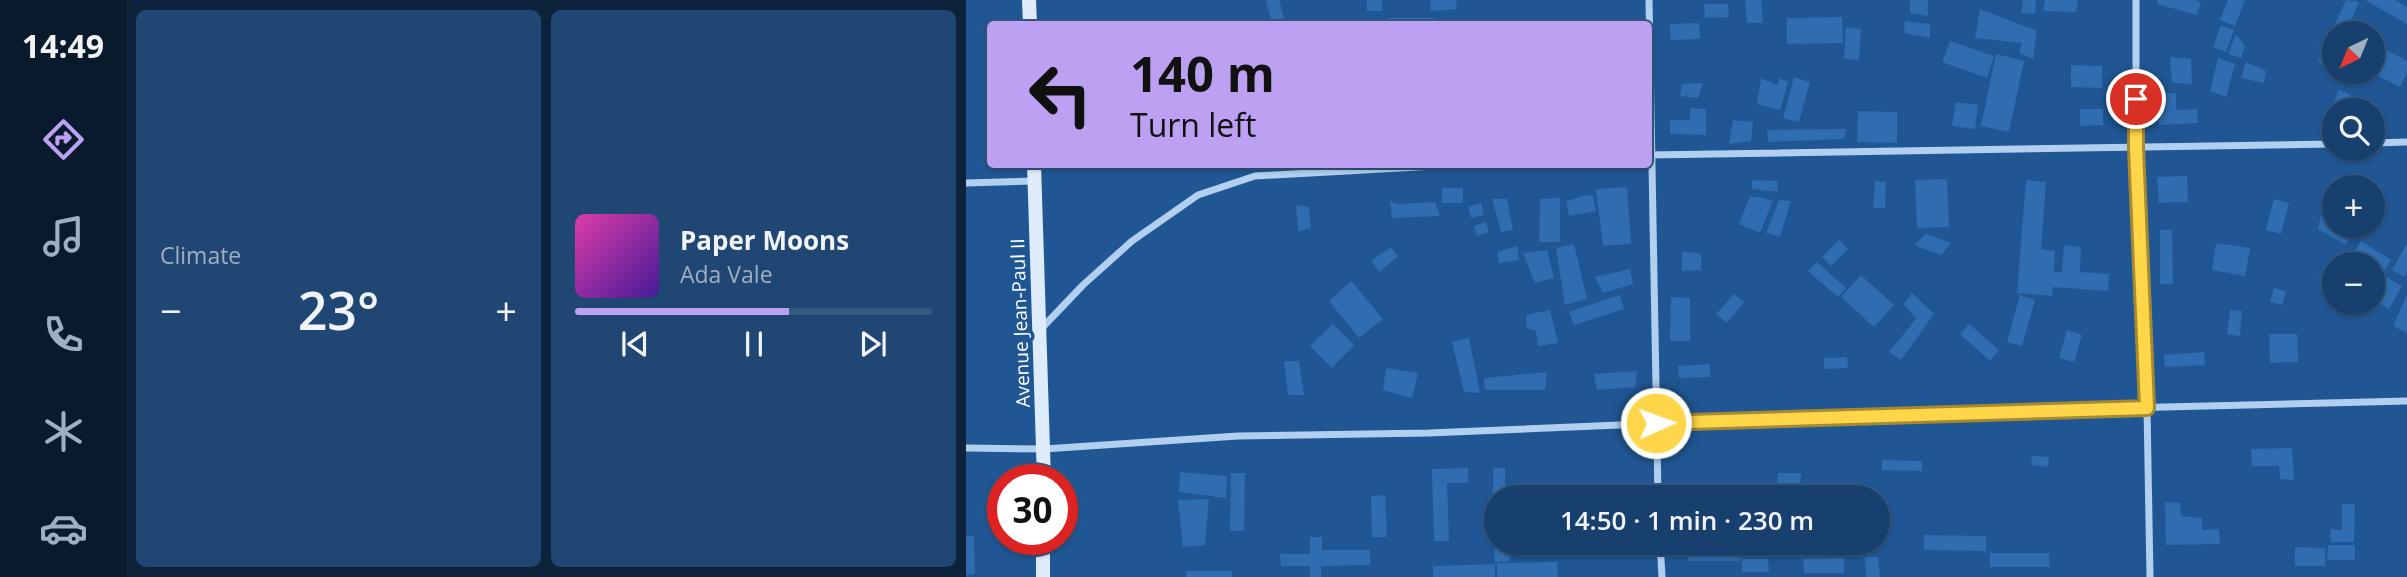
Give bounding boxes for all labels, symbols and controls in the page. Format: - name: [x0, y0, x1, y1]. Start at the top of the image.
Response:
- north arrow: [2322, 21, 2385, 84]
- map controls: [2322, 21, 2385, 315]
- text: 14:49: [22, 24, 104, 67]
- text: 140 m: [1130, 40, 1275, 106]
- icon: left: [1015, 49, 1106, 140]
- pin: [2106, 69, 2166, 129]
- icon: arrive: [2117, 80, 2155, 118]
- button: search: [2322, 98, 2385, 161]
- text: Turn left: [1130, 103, 1256, 146]
- icon: directions: [39, 115, 88, 164]
- button: +: [2322, 175, 2385, 238]
- icon: music: [39, 212, 88, 261]
- text: Paper Moons: [680, 222, 849, 258]
- street label: Avenue Jean-Paul II: [1004, 238, 1036, 408]
- text: Climate: [160, 239, 241, 271]
- button: −: [2322, 252, 2385, 315]
- text: Ada Vale: [680, 258, 773, 290]
- text: 23°: [298, 274, 379, 345]
- text: −: [160, 284, 182, 336]
- text: +: [495, 284, 517, 336]
- icon: phone: [39, 310, 88, 359]
- icon: previous: [616, 325, 654, 363]
- icon: pause: [735, 325, 773, 363]
- icon: next: [854, 325, 892, 363]
- position arrow: [1619, 386, 1693, 460]
- icon: climate: [39, 407, 88, 456]
- speed limit sign: 30: [987, 464, 1078, 555]
- text: 14:50 · 1 min · 230 m: [1560, 502, 1814, 538]
- icon: car: [39, 504, 88, 553]

